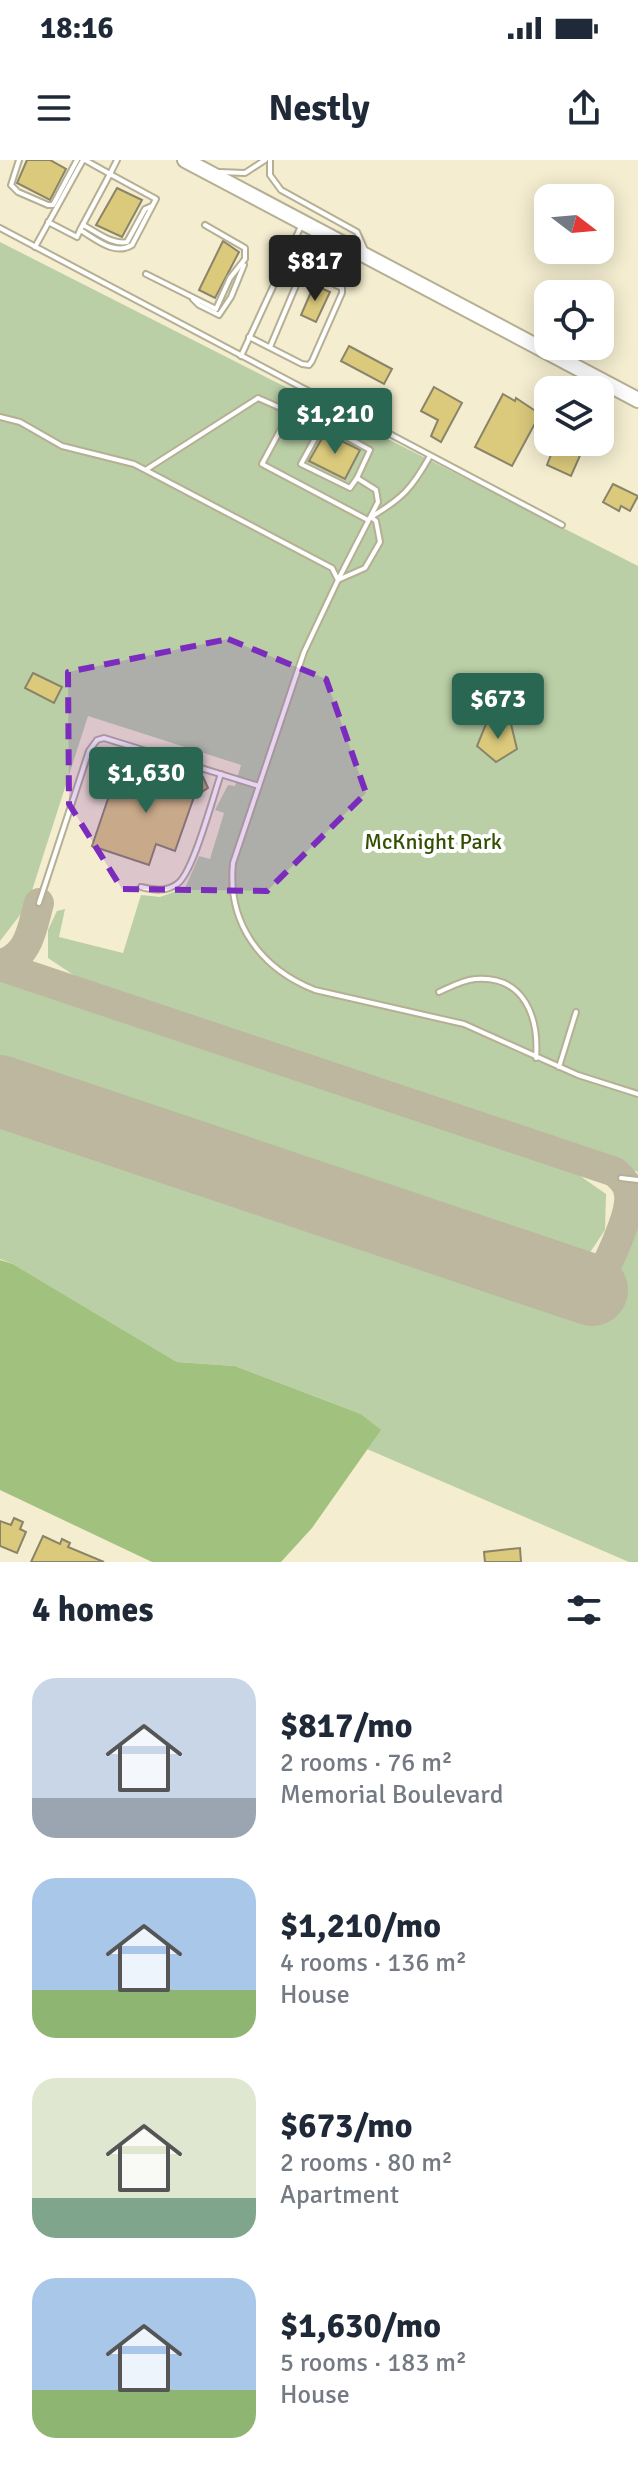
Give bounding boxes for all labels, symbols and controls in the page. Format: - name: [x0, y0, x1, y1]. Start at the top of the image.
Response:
- text: 18:16: [40, 10, 114, 47]
- icon: menu: [32, 86, 76, 130]
- text: Nestly: [268, 86, 370, 131]
- icon: share: [562, 86, 606, 130]
- north arrow: [534, 184, 614, 264]
- map controls: [534, 184, 614, 456]
- pin: $817: [268, 235, 362, 303]
- text: $817: [287, 245, 343, 277]
- button: locate: [534, 280, 614, 360]
- button: layers: [534, 376, 614, 456]
- pin: $1,210: [270, 388, 400, 456]
- text: $1,210: [296, 398, 374, 430]
- pin: $673: [451, 673, 545, 741]
- text: $673: [470, 683, 526, 715]
- pin: $1,630: [81, 747, 211, 815]
- text: $1,630: [107, 757, 185, 789]
- park label: McKnight Park: [364, 828, 502, 855]
- icon: filters: [562, 1588, 606, 1632]
- text: 4 homes: [32, 1589, 153, 1631]
- text: $817/mo: [280, 1705, 413, 1747]
- icon: home: [96, 1710, 192, 1806]
- text: 2 rooms · 76 m²: [280, 1747, 453, 1779]
- text: Memorial Boulevard: [280, 1779, 503, 1811]
- text: $1,210/mo: [280, 1905, 441, 1947]
- icon: home: [96, 1910, 192, 2006]
- text: 4 rooms · 136 m²: [280, 1947, 467, 1979]
- text: House: [280, 1979, 350, 2011]
- text: $673/mo: [280, 2105, 413, 2147]
- icon: home: [96, 2110, 192, 2206]
- text: 2 rooms · 80 m²: [280, 2147, 453, 2179]
- text: Apartment: [280, 2179, 399, 2211]
- text: $1,630/mo: [280, 2305, 441, 2347]
- icon: home: [96, 2310, 192, 2406]
- text: 5 rooms · 183 m²: [280, 2347, 467, 2379]
- text: House: [280, 2379, 350, 2411]

